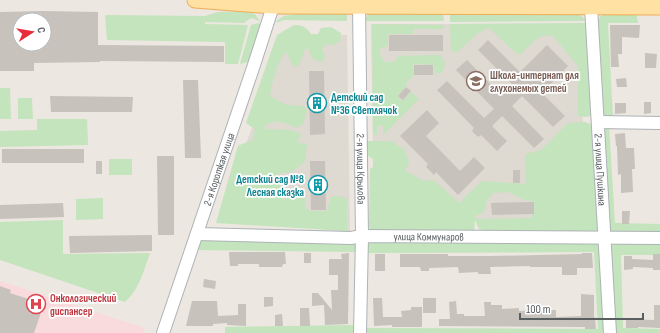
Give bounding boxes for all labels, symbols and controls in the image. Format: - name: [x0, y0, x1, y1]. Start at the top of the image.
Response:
- north arrow: [12, 12, 52, 52]
- text: С: [34, 26, 48, 34]
- place label: Школа-интернат для глухонемых детей: [490, 69, 579, 95]
- school or university icon: Школа-интернат для глухонемых детей: [465, 70, 487, 92]
- place label: Детский сад №36 Светлячок: [331, 91, 397, 117]
- building icon: Детский сад №36 Светлячок: [306, 92, 328, 114]
- street label: 2-я Короткая улица: [200, 131, 237, 207]
- street label: 2-я улица Крылова: [354, 133, 368, 205]
- street label: 2-я улица Пушкина: [592, 133, 609, 206]
- place label: Детский сад №8 Лесная сказка: [236, 173, 304, 199]
- building icon: Детский сад №8 Лесная сказка: [307, 174, 329, 196]
- street label: улица Коммунаров: [394, 230, 464, 243]
- place label: Онкологический диспансер: [50, 292, 116, 318]
- hospital icon: Онкологический диспансер: [25, 293, 47, 315]
- scale bar: [520, 295, 643, 321]
- text: 100 m: [526, 302, 551, 317]

